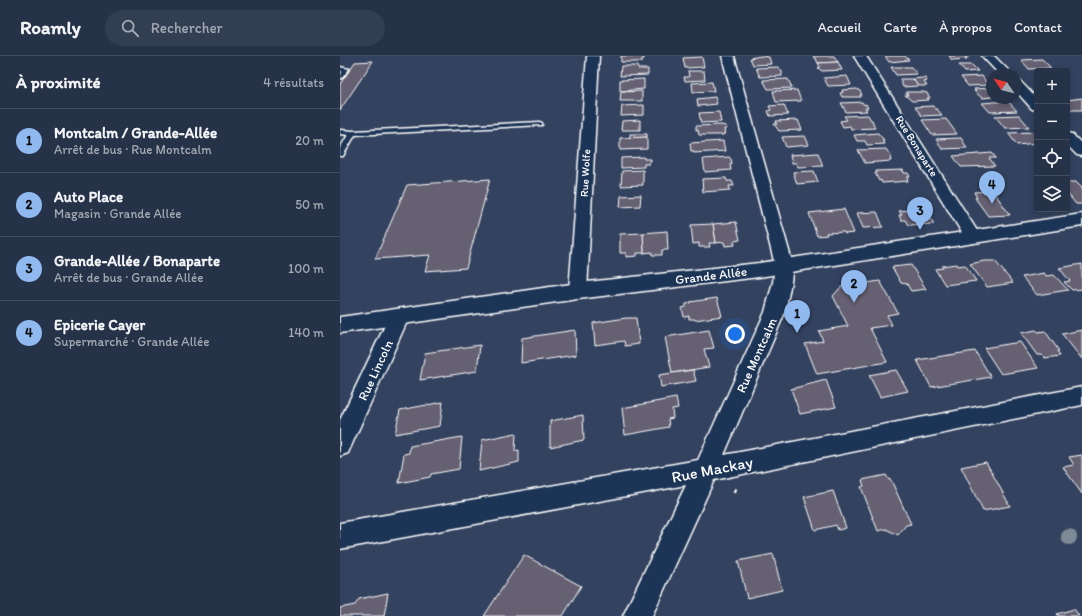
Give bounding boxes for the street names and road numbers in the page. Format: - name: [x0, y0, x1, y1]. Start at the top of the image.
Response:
- street label: Rue Bonaparte: [893, 113, 941, 179]
- street label: Rue Wolfe: [578, 149, 593, 197]
- street label: Grande Allée: [674, 264, 748, 287]
- street label: Rue Montcalm: [733, 315, 780, 395]
- street label: Rue Lincoln: [355, 337, 396, 403]
- street label: Rue Mackay: [670, 452, 755, 487]

